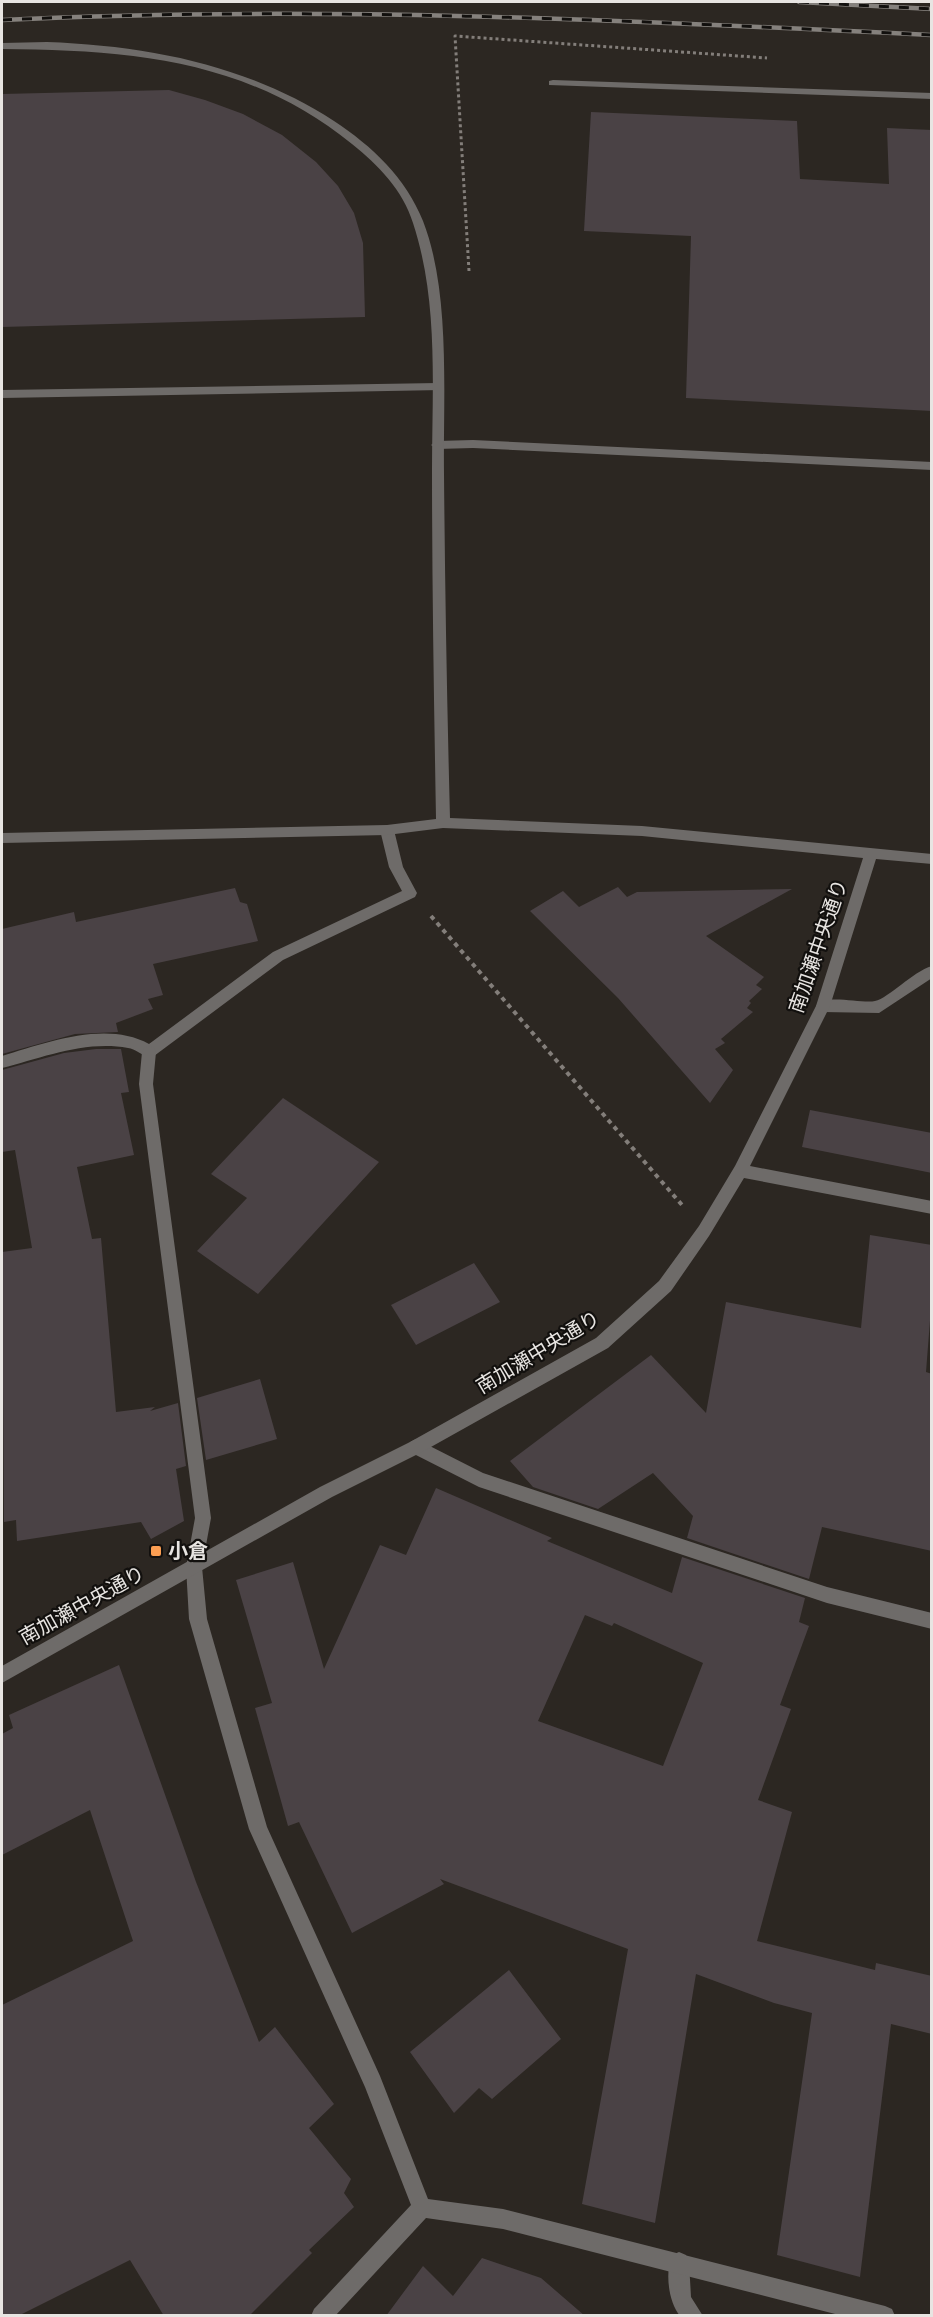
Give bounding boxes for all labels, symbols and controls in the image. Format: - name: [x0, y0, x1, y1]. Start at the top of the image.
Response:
- street label: 南加瀬中央通り: [782, 875, 853, 1016]
- street label: 南加瀬中央通り: [471, 1304, 605, 1399]
- place label: 小倉: [168, 1537, 208, 1564]
- marker: 小倉: [149, 1544, 163, 1558]
- street label: 南加瀬中央通り: [14, 1559, 150, 1650]

